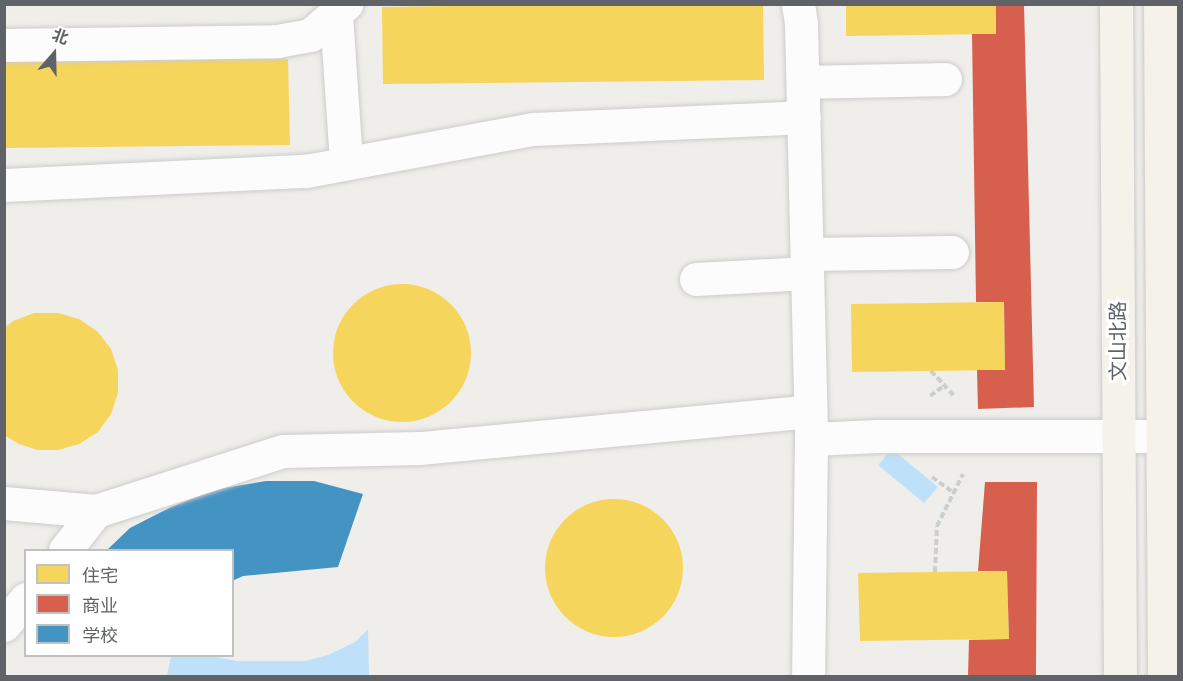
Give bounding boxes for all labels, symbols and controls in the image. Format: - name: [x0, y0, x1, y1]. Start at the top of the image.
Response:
- north arrow: [24, 24, 84, 84]
- text: 北: [50, 25, 71, 48]
- street label: 文山北路: [1106, 301, 1130, 381]
- legend: [24, 549, 234, 657]
- text: 住宅: [82, 565, 118, 587]
- text: 商业: [82, 595, 118, 617]
- text: 学校: [82, 625, 118, 647]

